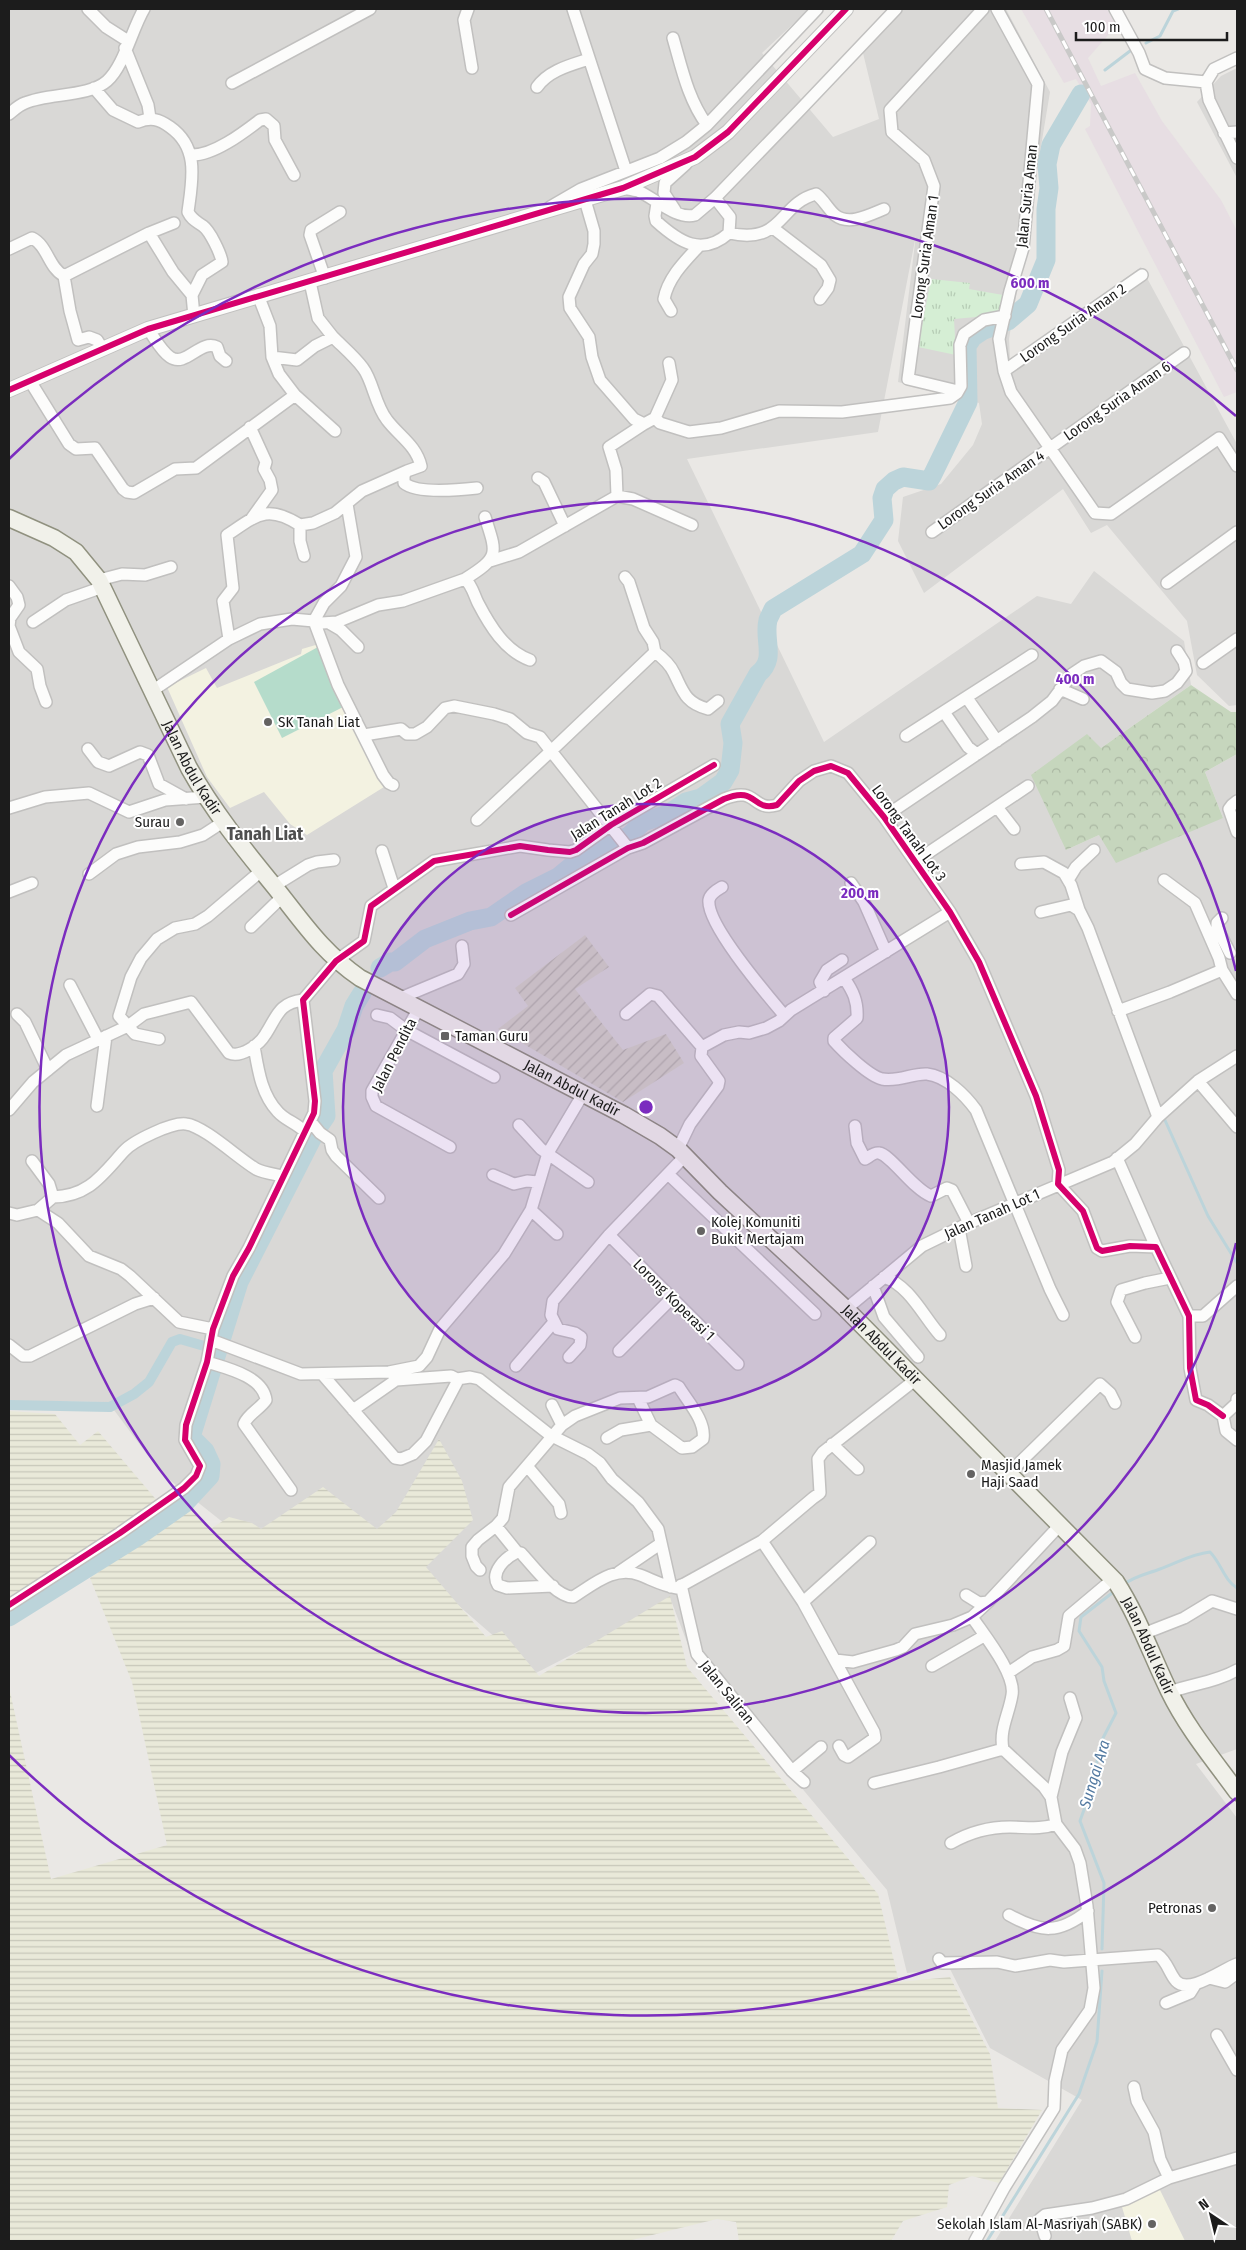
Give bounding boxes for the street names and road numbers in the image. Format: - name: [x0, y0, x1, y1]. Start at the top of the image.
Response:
- street label: Jalan Suria Aman: [1013, 143, 1041, 249]
- street label: Lorong Suria Aman 1: [907, 194, 943, 320]
- street label: Lorong Suria Aman 2: [1016, 279, 1130, 366]
- street label: Lorong Suria Aman 6: [1060, 357, 1174, 445]
- street label: Lorong Suria Aman 4: [934, 446, 1048, 534]
- street label: Jalan Abdul Kadir: [159, 717, 226, 819]
- street label: Jalan Tanah Lot 2: [567, 774, 665, 844]
- street label: Lorong Tanah Lot 3: [868, 781, 950, 885]
- street label: Jalan Pendita: [368, 1015, 420, 1095]
- street label: Jalan Abdul Kadir: [521, 1056, 624, 1121]
- street label: Jalan Tanah Lot 1: [941, 1185, 1043, 1243]
- street label: Lorong Koperasi 1: [629, 1255, 719, 1345]
- street label: Jalan Abdul Kadir: [838, 1301, 926, 1389]
- street label: Jalan Abdul Kadir: [1118, 1594, 1179, 1698]
- street label: Jalan Saliran: [696, 1657, 758, 1727]

